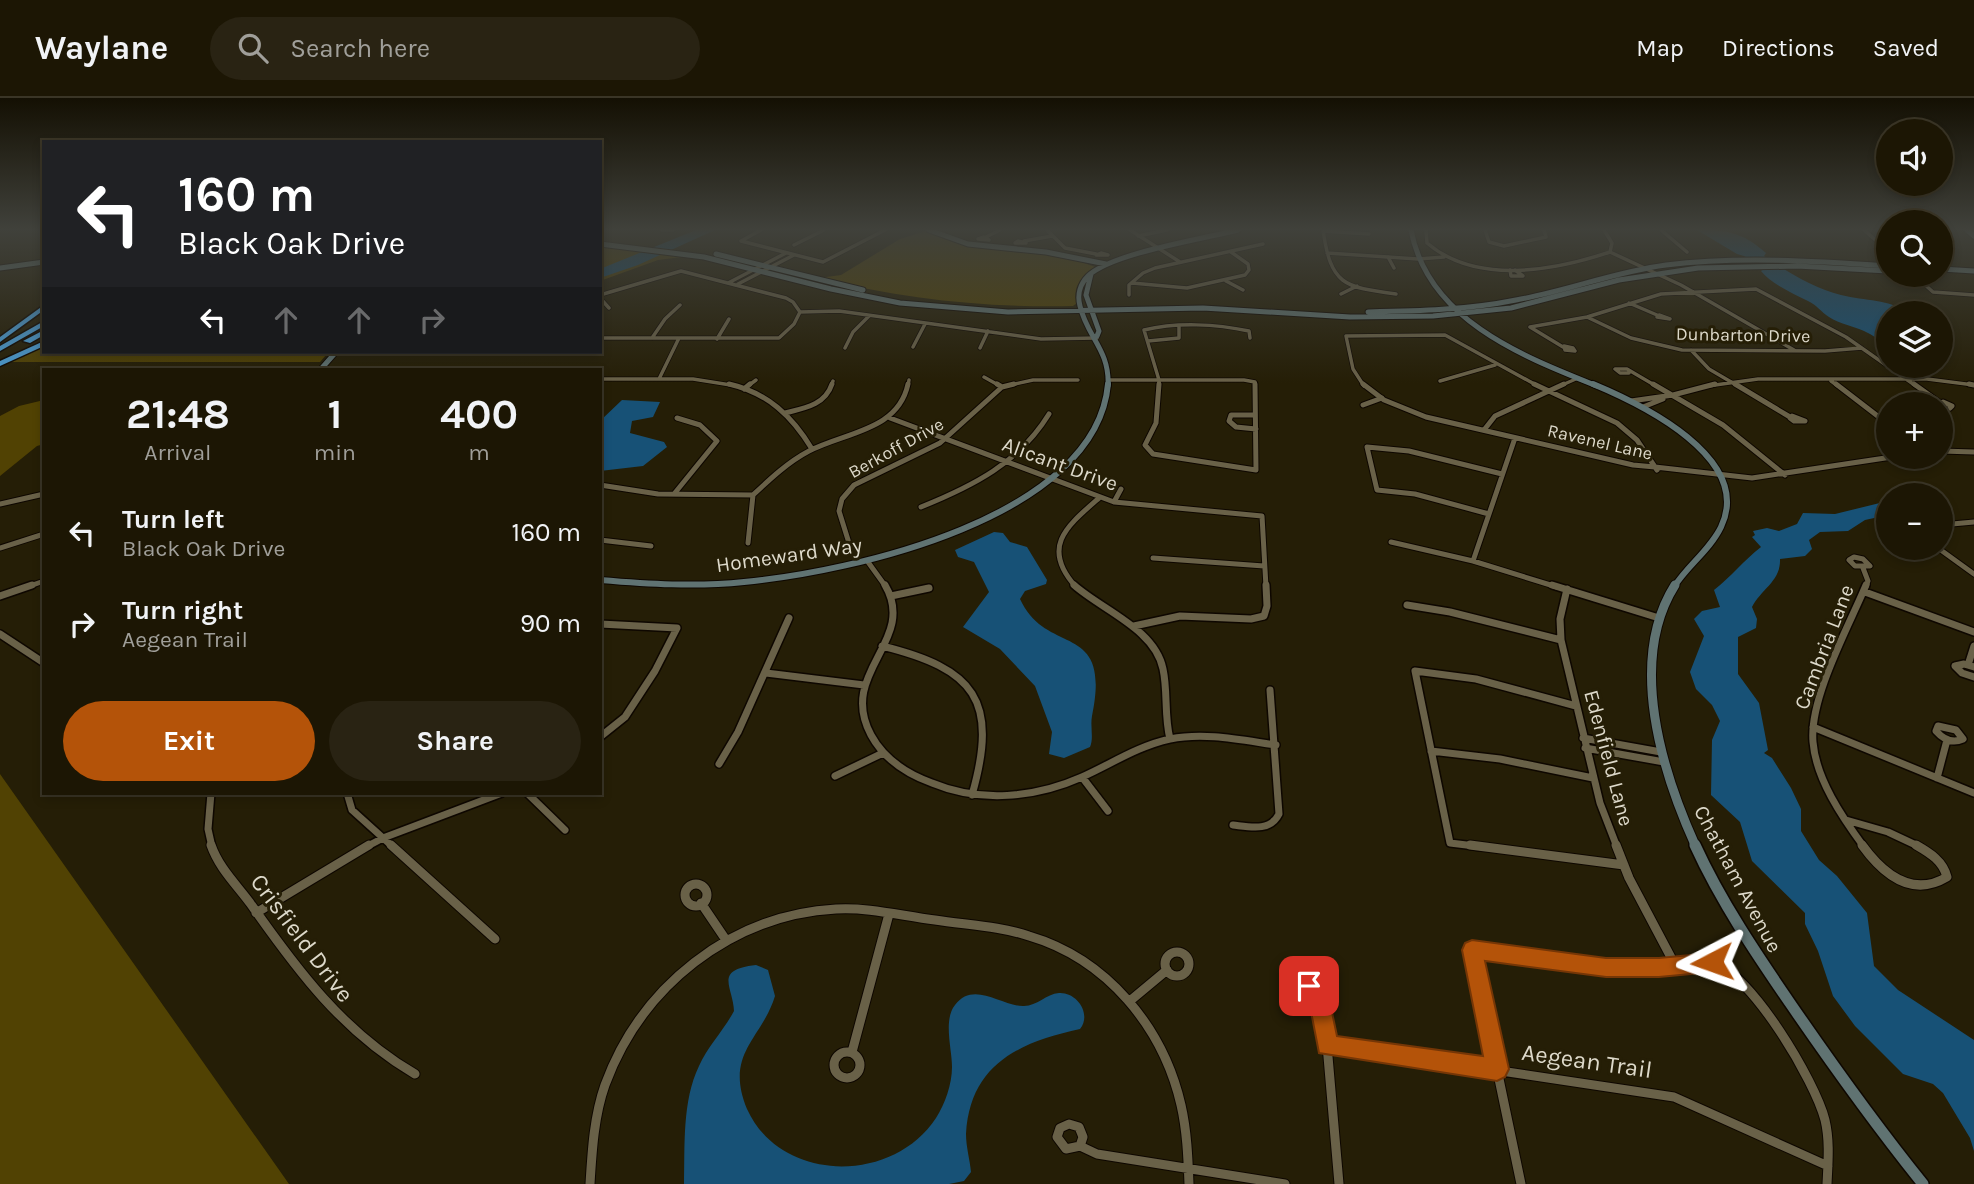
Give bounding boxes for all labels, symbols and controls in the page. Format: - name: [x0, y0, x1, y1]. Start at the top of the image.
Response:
- search box: [210, 17, 700, 80]
- text: Waylane: [35, 29, 168, 67]
- icon: search: [234, 29, 272, 67]
- text: Search here: [290, 33, 430, 64]
- text: Map: [1636, 34, 1684, 62]
- text: Directions: [1722, 34, 1835, 62]
- text: Saved: [1873, 34, 1939, 62]
- map controls: [1876, 119, 1953, 560]
- button: sound: [1876, 119, 1953, 196]
- text: 160 m: [178, 166, 315, 223]
- icon: left: [63, 168, 154, 259]
- button: search: [1876, 210, 1953, 287]
- text: Black Oak Drive: [178, 225, 405, 262]
- icon: left: [194, 301, 232, 339]
- icon: ahead: [267, 301, 305, 339]
- icon: ahead: [340, 301, 378, 339]
- icon: right: [413, 301, 451, 339]
- button: layers: [1876, 301, 1953, 378]
- street label: Dunbarton Drive: [1676, 323, 1810, 347]
- text: 21:48: [126, 389, 230, 439]
- text: 1: [327, 389, 342, 439]
- text: 400: [440, 389, 518, 439]
- button: +: [1876, 392, 1953, 469]
- street label: Berkoff Drive: [845, 413, 947, 483]
- street label: Ravenel Lane: [1545, 419, 1655, 465]
- street label: Alicant Drive: [999, 432, 1121, 496]
- text: Arrival: [144, 439, 212, 466]
- text: min: [314, 439, 356, 466]
- text: m: [468, 439, 490, 466]
- button: −: [1876, 483, 1953, 560]
- text: Turn left: [122, 504, 224, 535]
- icon: left: [63, 514, 101, 552]
- text: 160 m: [512, 517, 581, 548]
- street label: Homeward Way: [714, 533, 864, 577]
- text: Black Oak Drive: [122, 535, 285, 562]
- street label: Cambria Lane: [1789, 581, 1859, 713]
- text: Turn right: [122, 595, 243, 626]
- icon: right: [63, 605, 101, 643]
- text: 90 m: [520, 608, 581, 639]
- text: Aegean Trail: [122, 626, 248, 653]
- street label: Edenfield Lane: [1579, 687, 1639, 829]
- button: Exit: [63, 701, 315, 781]
- button: Share: [329, 701, 581, 781]
- street label: Chatham Avenue: [1689, 801, 1787, 957]
- street label: Crisfield Drive: [245, 868, 359, 1008]
- position arrow: [1675, 925, 1749, 999]
- pin: [1279, 956, 1339, 1016]
- icon: arrive: [1290, 967, 1328, 1005]
- street label: Aegean Trail: [1520, 1038, 1654, 1084]

